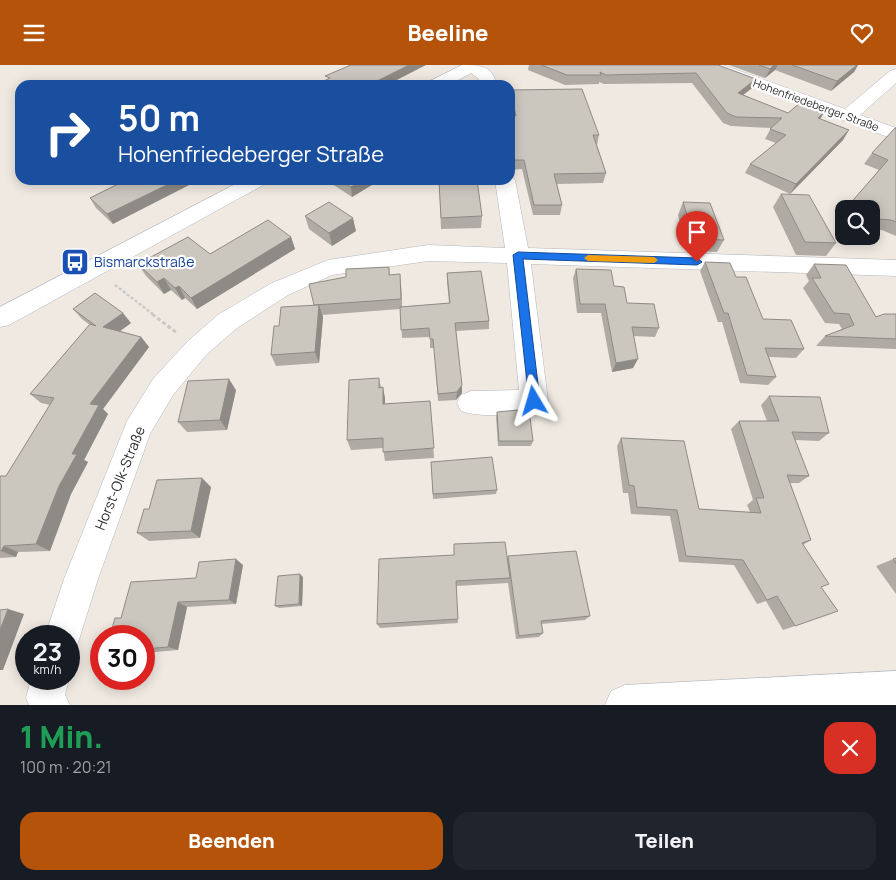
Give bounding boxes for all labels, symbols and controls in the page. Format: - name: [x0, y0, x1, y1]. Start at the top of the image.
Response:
- text: Beeline: [408, 18, 488, 48]
- icon: menu: [20, 19, 48, 47]
- icon: heart: [848, 19, 876, 47]
- street label: Hohenfriedeberger Straße: [751, 75, 882, 135]
- text: 50 m: [118, 94, 200, 142]
- icon: right: [35, 100, 100, 165]
- text: Hohenfriedeberger Straße: [118, 139, 384, 169]
- map controls: [835, 200, 880, 245]
- button: search: [835, 200, 880, 245]
- pin: [676, 211, 718, 262]
- icon: arrive: [683, 218, 711, 246]
- bus stop icon: Bismarckstraße: [60, 247, 90, 277]
- place label: Bismarckstraße: [94, 252, 194, 271]
- position arrow: [507, 374, 559, 426]
- street label: Horst-Olk-Straße: [90, 423, 149, 533]
- speed limit sign: 30: [90, 625, 155, 690]
- text: 23: [33, 634, 62, 669]
- text: km/h: [34, 661, 61, 678]
- text: 1 Min.: [20, 716, 103, 757]
- button: close: [824, 722, 876, 774]
- text: 100 m · 20:21: [20, 756, 112, 778]
- button: Beenden: [20, 812, 443, 870]
- button: Teilen: [453, 812, 876, 870]

